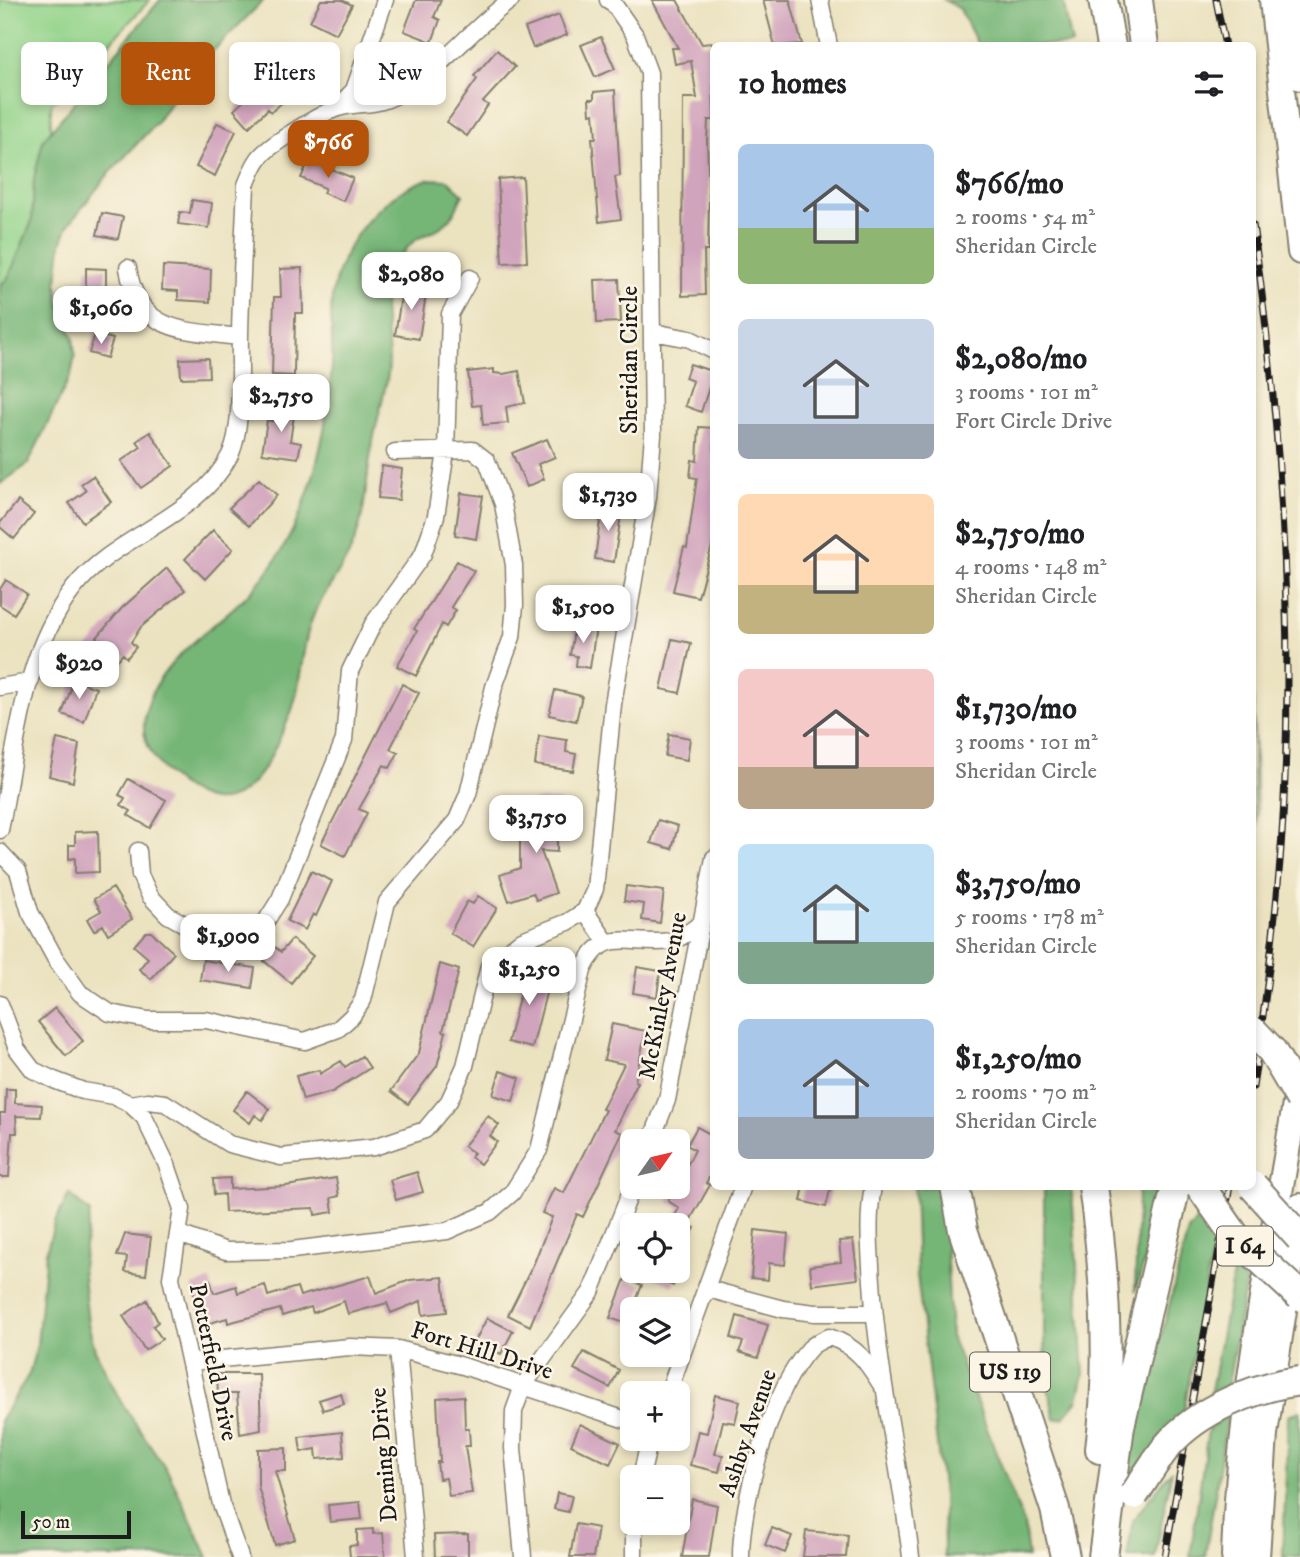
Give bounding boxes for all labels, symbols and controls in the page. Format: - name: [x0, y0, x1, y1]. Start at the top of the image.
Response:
- chip: Buy: [21, 42, 107, 105]
- chip: Rent: [121, 42, 215, 105]
- chip: Filters: [229, 42, 340, 105]
- chip: New: [354, 42, 446, 105]
- icon: filters: [1190, 65, 1228, 103]
- text: 10 homes: [738, 66, 847, 103]
- pin: $766: [287, 120, 369, 180]
- text: $766: [304, 128, 352, 157]
- text: $766/mo: [955, 166, 1063, 203]
- icon: home: [794, 172, 878, 256]
- text: 2 rooms · 54 m²: [955, 203, 1095, 232]
- text: Sheridan Circle: [955, 232, 1097, 261]
- pin: $2,080: [354, 252, 468, 312]
- text: $2,080: [378, 260, 444, 289]
- pin: $1,060: [44, 286, 158, 346]
- street label: Sheridan Circle: [615, 286, 645, 434]
- text: $1,060: [69, 294, 133, 323]
- text: $2,080/mo: [955, 341, 1087, 378]
- icon: home: [794, 347, 878, 431]
- pin: $2,750: [224, 374, 338, 434]
- text: 3 rooms · 101 m²: [955, 378, 1098, 407]
- text: $2,750: [249, 382, 313, 411]
- text: Fort Circle Drive: [955, 407, 1112, 436]
- pin: $1,730: [551, 474, 665, 533]
- text: $1,730: [579, 481, 637, 510]
- text: $2,750/mo: [955, 516, 1085, 553]
- icon: home: [794, 522, 878, 606]
- text: 4 rooms · 148 m²: [955, 553, 1107, 582]
- text: Sheridan Circle: [955, 582, 1097, 611]
- pin: $1,500: [526, 586, 640, 645]
- text: $1,500: [551, 593, 615, 622]
- pin: $920: [38, 642, 120, 701]
- text: $920: [55, 649, 103, 678]
- text: $1,730/mo: [955, 691, 1077, 728]
- icon: home: [794, 697, 878, 781]
- text: 3 rooms · 101 m²: [955, 728, 1098, 757]
- text: Sheridan Circle: [955, 757, 1097, 786]
- pin: $3,750: [479, 796, 593, 855]
- text: $3,750: [505, 803, 567, 832]
- text: $3,750/mo: [955, 866, 1081, 903]
- icon: home: [794, 872, 878, 956]
- text: 5 rooms · 178 m²: [955, 903, 1104, 932]
- street label: McKinley Avenue: [632, 910, 694, 1082]
- pin: $1,900: [171, 914, 285, 974]
- text: $1,900: [196, 922, 260, 951]
- text: Sheridan Circle: [955, 932, 1097, 961]
- pin: $1,250: [472, 948, 586, 1007]
- text: $1,250: [498, 955, 560, 984]
- text: $1,250/mo: [955, 1041, 1081, 1078]
- icon: home: [794, 1047, 878, 1131]
- text: 2 rooms · 70 m²: [955, 1078, 1096, 1107]
- text: Sheridan Circle: [955, 1107, 1097, 1136]
- north arrow: [620, 1129, 690, 1199]
- map controls: [620, 1129, 690, 1535]
- button: locate: [620, 1213, 690, 1283]
- road number: I 64: [1217, 1226, 1273, 1266]
- street label: Potterfield Drive: [182, 1280, 244, 1444]
- button: layers: [620, 1297, 690, 1367]
- street label: Fort Hill Drive: [408, 1315, 557, 1387]
- road number: US 119: [970, 1352, 1050, 1392]
- street label: Ashby Avenue: [712, 1365, 784, 1501]
- button: +: [620, 1381, 690, 1451]
- street label: Deming Drive: [363, 1386, 405, 1523]
- button: −: [620, 1465, 690, 1535]
- scale bar: [21, 1508, 131, 1540]
- text: 50 m: [32, 1511, 70, 1534]

